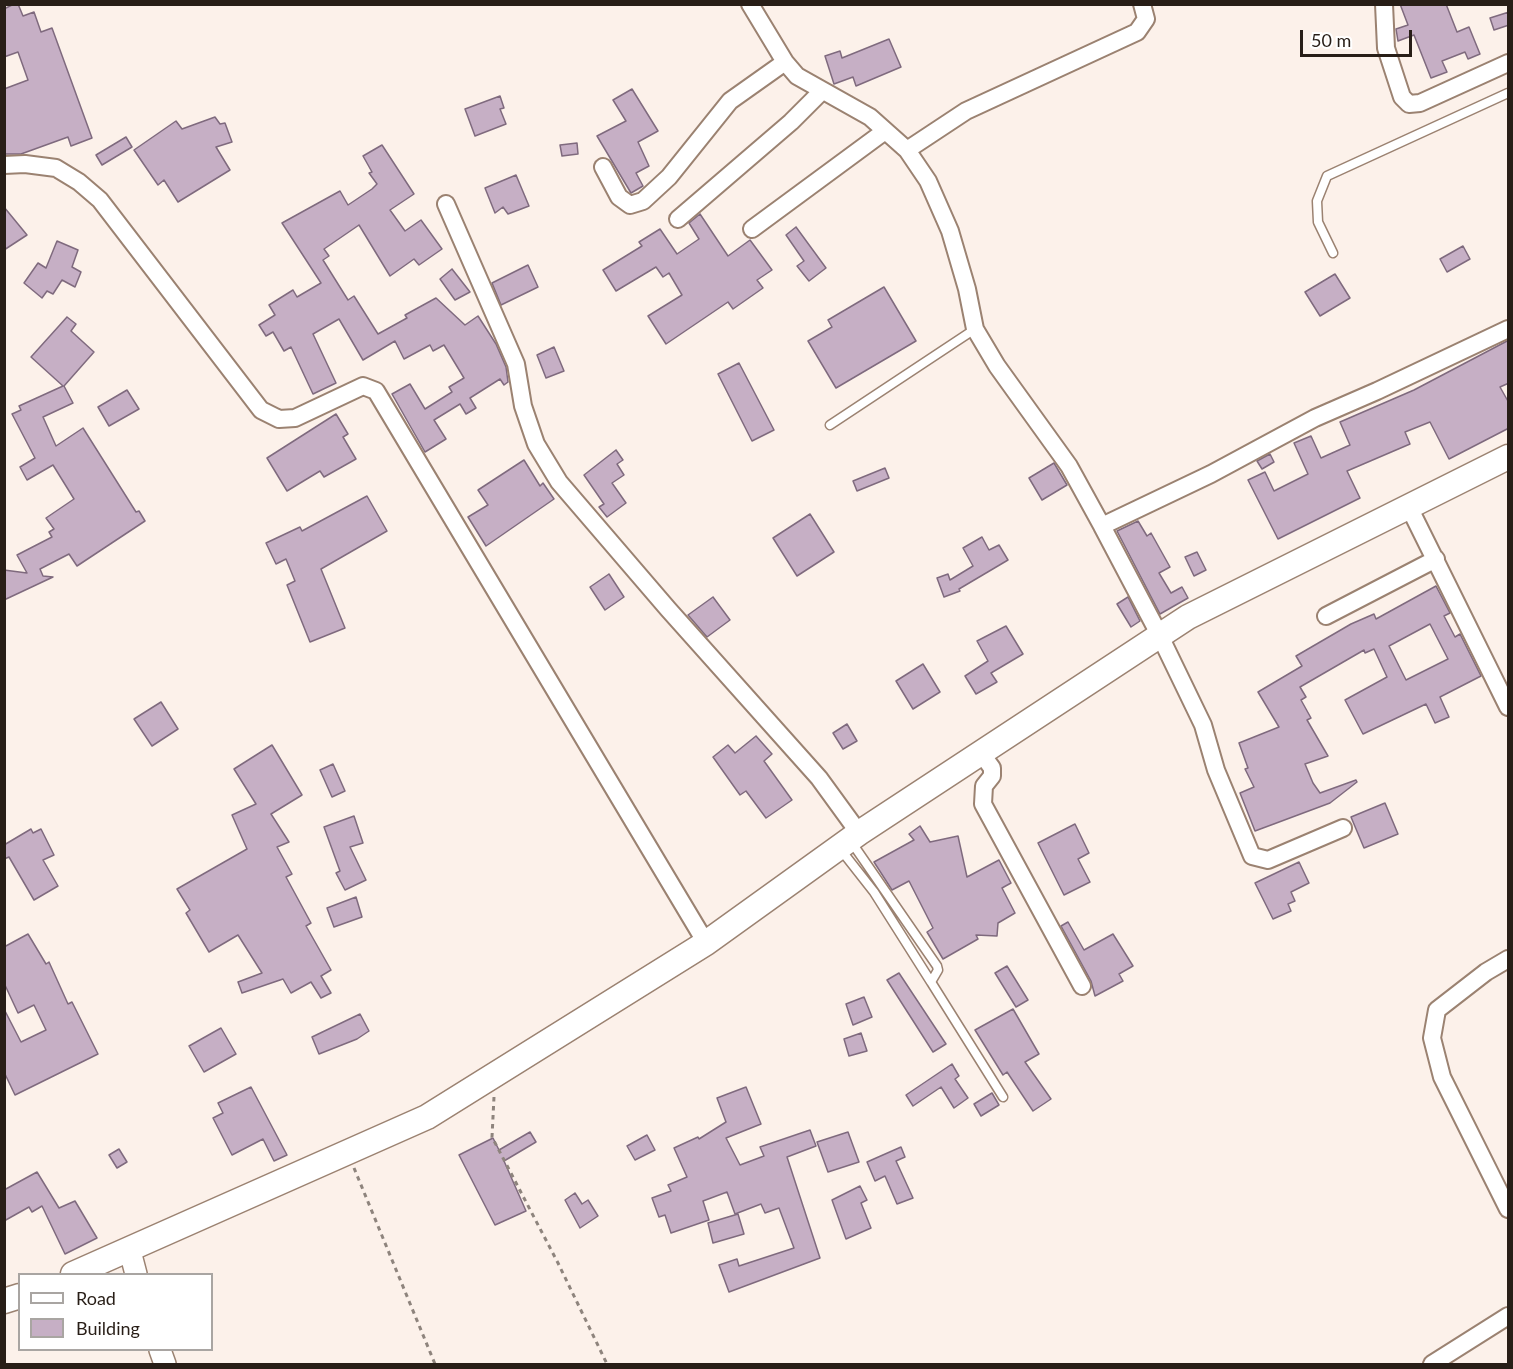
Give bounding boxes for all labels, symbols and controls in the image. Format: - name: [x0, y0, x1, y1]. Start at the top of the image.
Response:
- scale bar: [1303, 18, 1416, 56]
- text: 50 m: [1311, 29, 1351, 51]
- legend: [18, 1273, 213, 1351]
- text: Road: [76, 1287, 116, 1309]
- text: Building: [76, 1317, 140, 1339]

